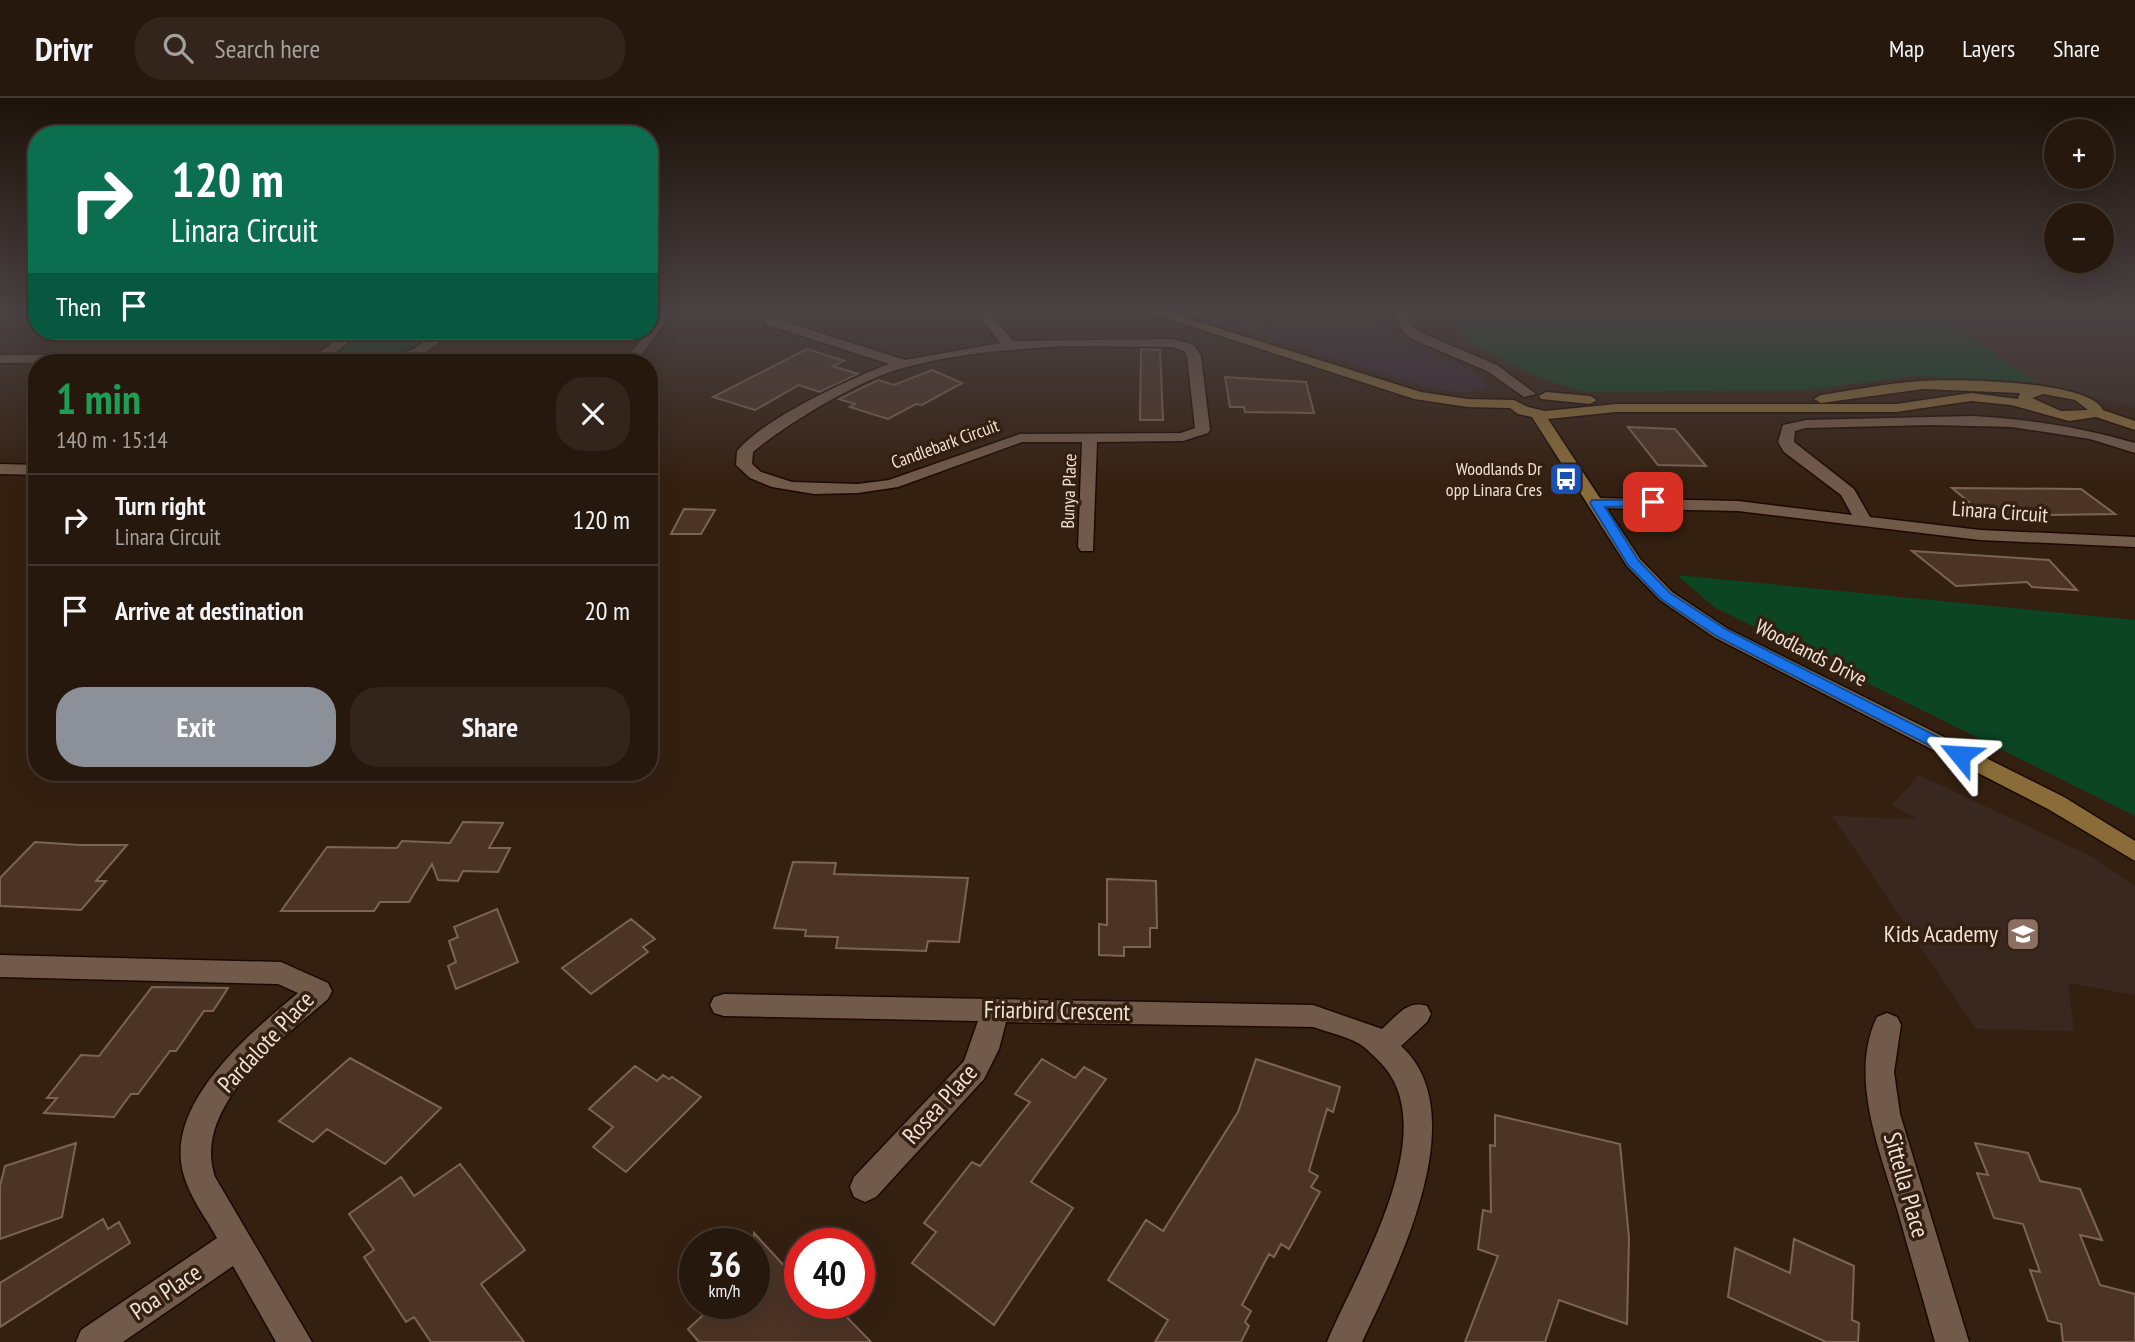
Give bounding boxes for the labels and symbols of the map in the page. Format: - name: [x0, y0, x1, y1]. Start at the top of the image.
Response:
- street label: Candlebark Circuit: [888, 413, 1002, 474]
- street label: Bunya Place: [1056, 453, 1081, 529]
- place label: Woodlands Dr opp Linara Cres: [1446, 457, 1542, 501]
- bus stop icon: Woodlands Dr opp Linara Cres: [1547, 460, 1585, 498]
- pin: [1623, 472, 1683, 532]
- street label: Linara Circuit: [1951, 495, 2049, 528]
- street label: Woodlands Drive: [1751, 613, 1872, 692]
- position arrow: [1923, 718, 1997, 792]
- school or university icon: Kids Academy: [2004, 915, 2042, 953]
- place label: Kids Academy: [1884, 918, 1998, 949]
- street label: Pardalote Place: [211, 984, 321, 1099]
- street label: Friarbird Crescent: [984, 994, 1131, 1027]
- street label: Rosea Place: [895, 1057, 984, 1150]
- street label: Sittella Place: [1877, 1129, 1936, 1241]
- speed limit sign: 40: [784, 1228, 875, 1319]
- street label: Poa Place: [124, 1257, 207, 1327]

